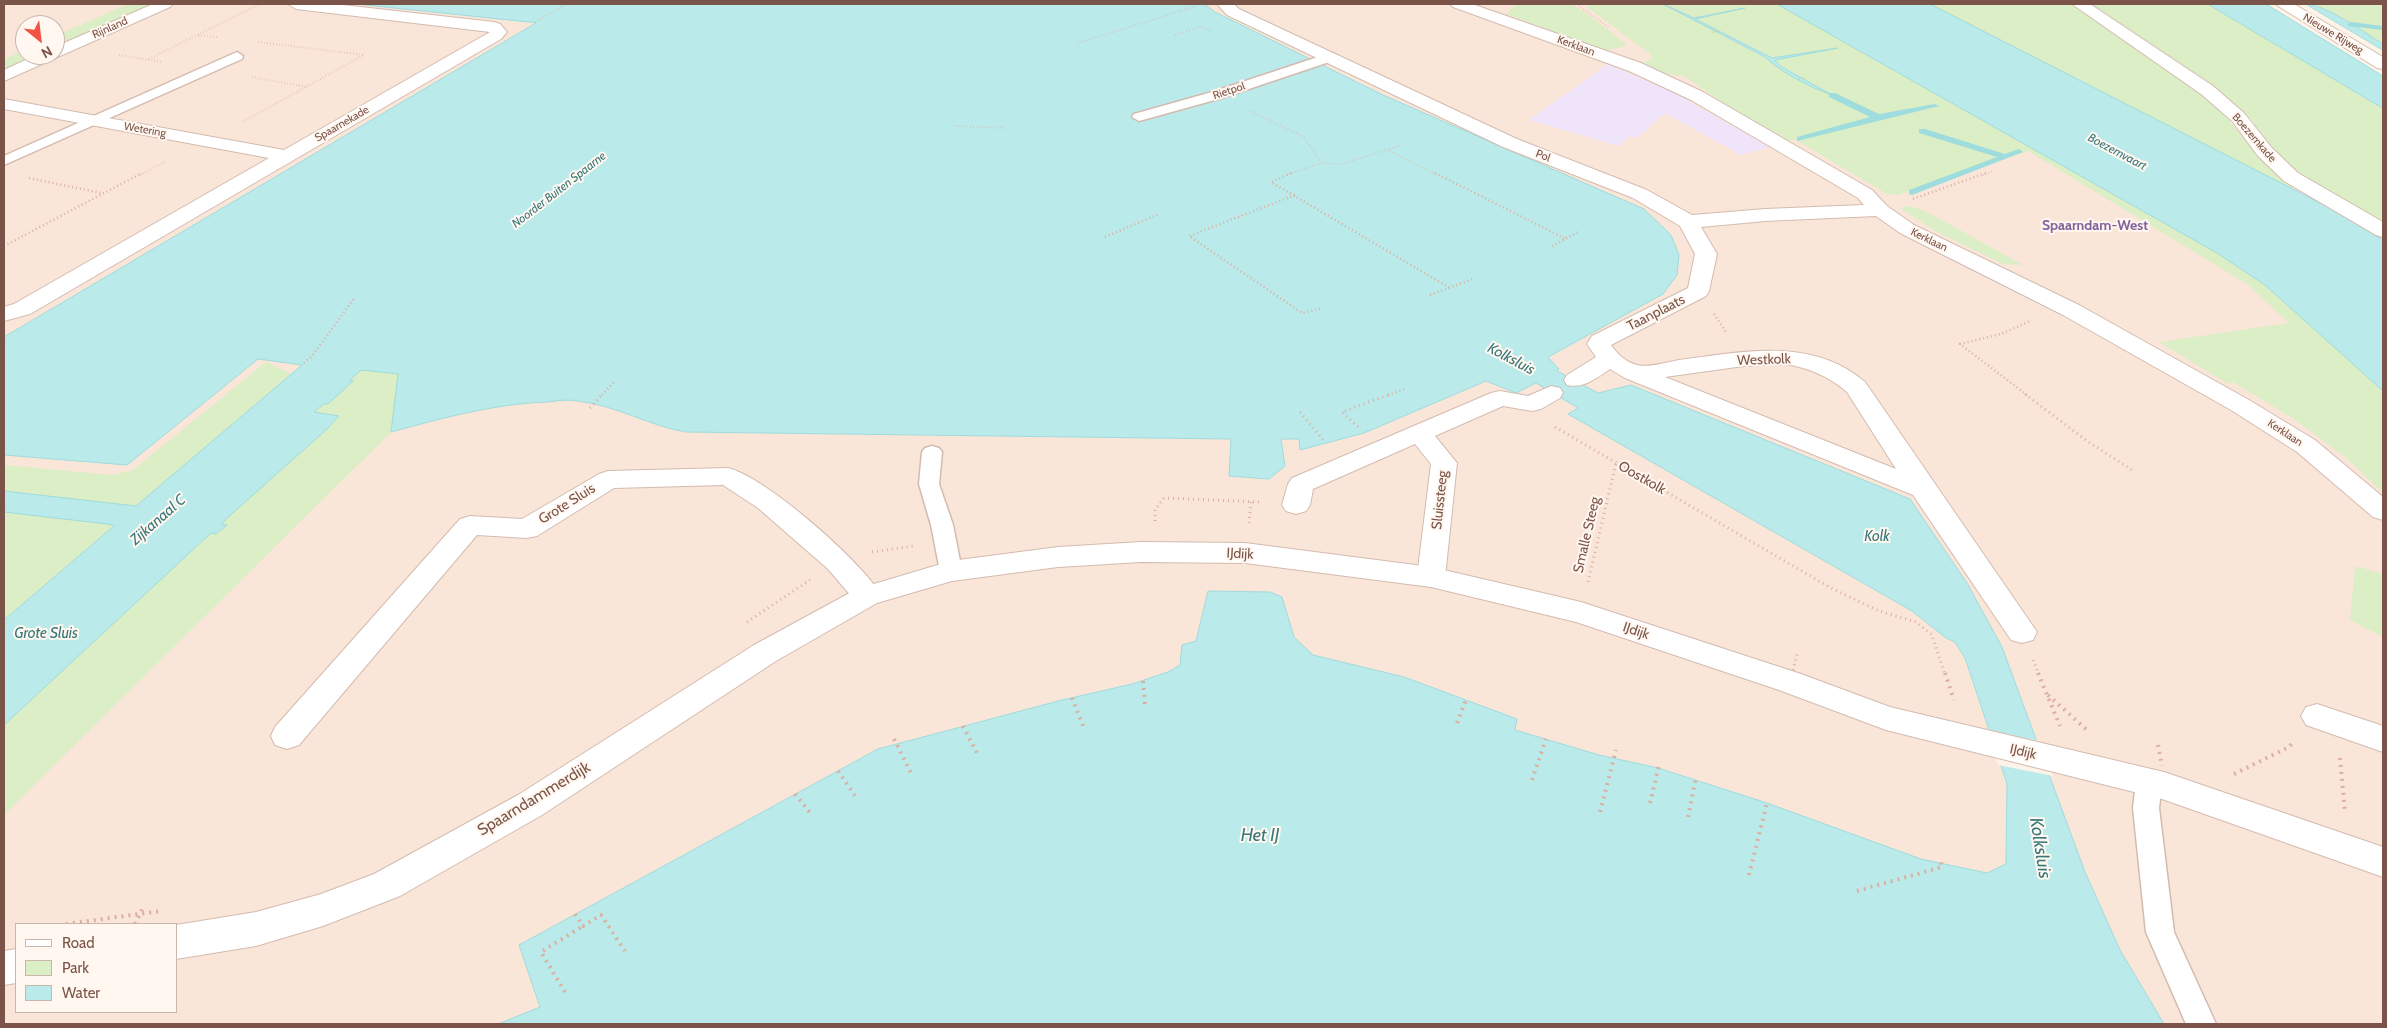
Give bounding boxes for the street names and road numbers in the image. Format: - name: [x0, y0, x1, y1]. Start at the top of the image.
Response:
- street label: Nieuwe Rijweg: [2301, 11, 2365, 57]
- street label: Rijnland: [90, 14, 130, 42]
- street label: Kerklaan: [1555, 33, 1597, 59]
- street label: Rietpol: [1211, 80, 1247, 102]
- street label: Spaarnekade: [313, 103, 371, 145]
- street label: Boezemkade: [2229, 111, 2279, 165]
- street label: Wetering: [123, 120, 167, 140]
- street label: Pol: [1534, 147, 1552, 165]
- street label: Kerklaan: [1908, 225, 1950, 255]
- street label: Taanplaats: [1624, 291, 1688, 335]
- street label: Westkolk: [1737, 351, 1791, 369]
- street label: Kerklaan: [2265, 417, 2305, 449]
- street label: Oostkolk: [1615, 458, 1669, 498]
- street label: Sluissteeg: [1429, 470, 1451, 530]
- street label: Grote Sluis: [536, 480, 598, 528]
- street label: Smalle Steeg: [1570, 495, 1604, 575]
- street label: IJdijk: [1226, 545, 1254, 563]
- street label: IJdijk: [1621, 619, 1651, 643]
- street label: IJdijk: [2008, 741, 2038, 763]
- street label: Spaarndammerdijk: [474, 758, 594, 840]

